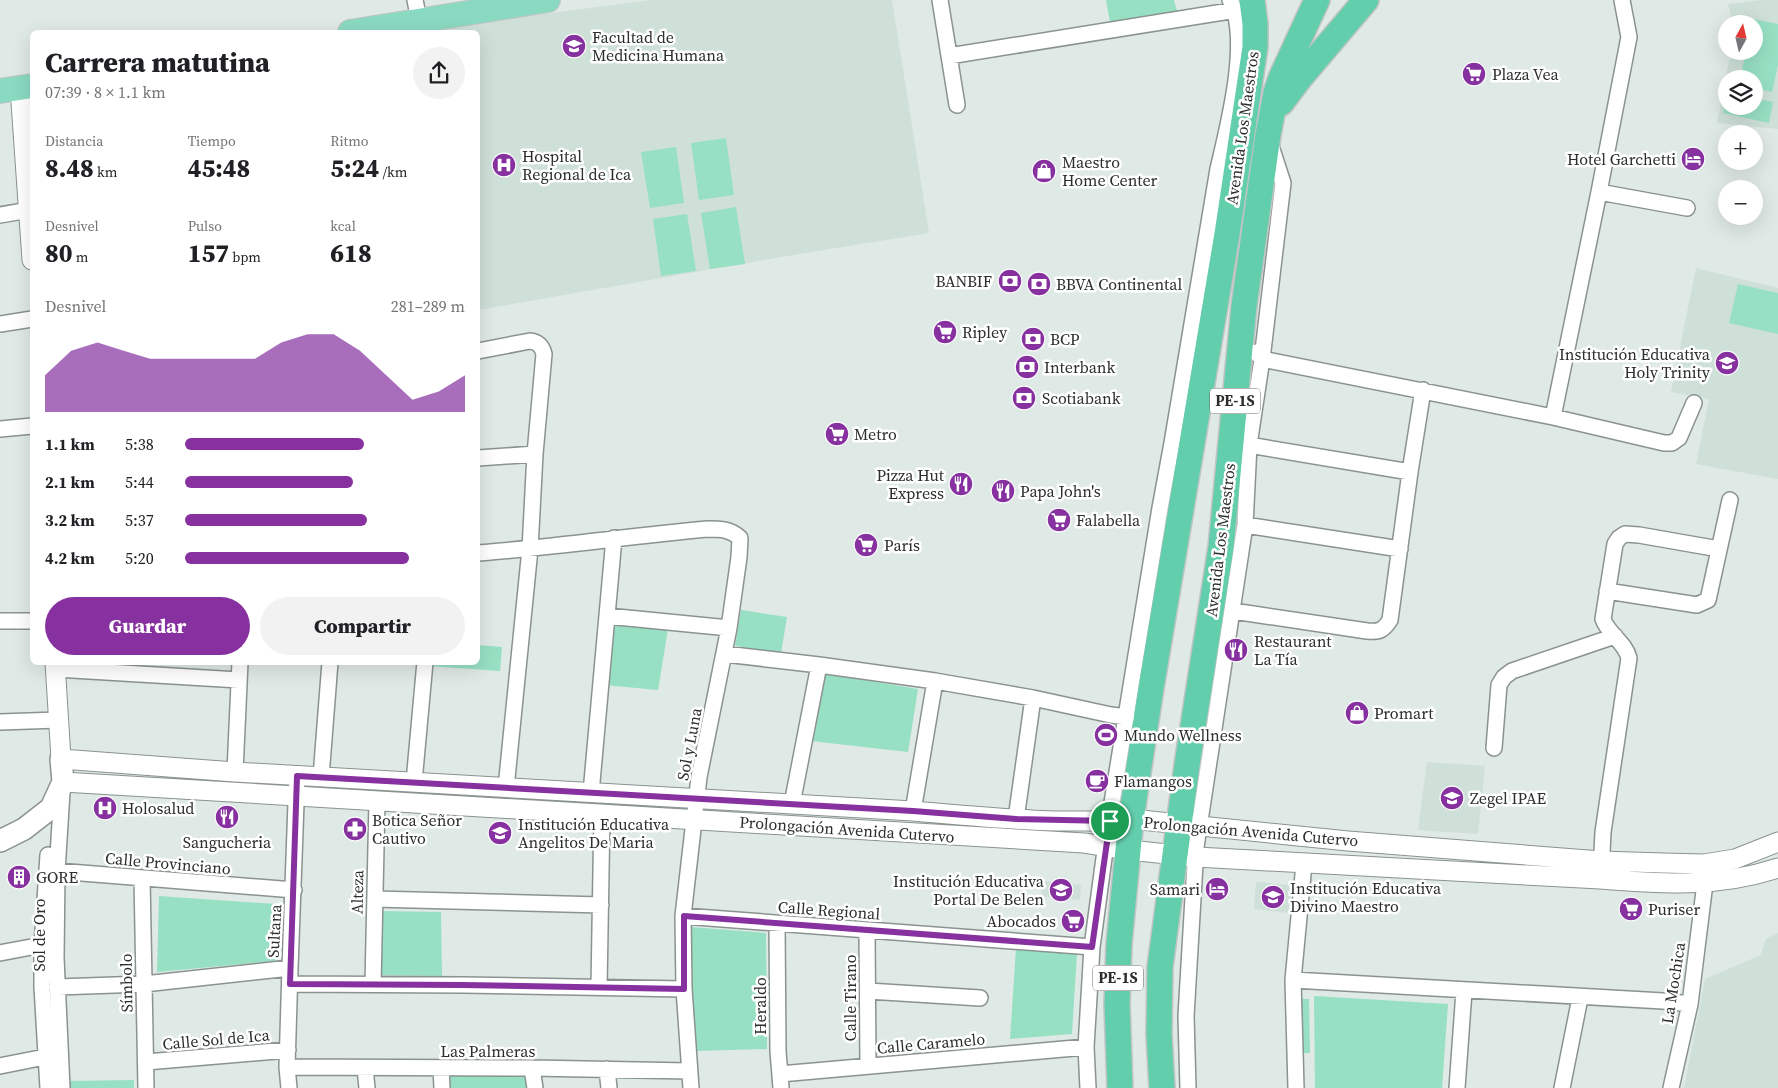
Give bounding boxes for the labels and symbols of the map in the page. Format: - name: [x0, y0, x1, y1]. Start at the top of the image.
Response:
- north arrow: [1718, 15, 1762, 60]
- place label: Facultad de Medicina Humana: [592, 26, 725, 66]
- school or university icon: Facultad de Medicina Humana: [561, 33, 587, 59]
- street label: Avenida Los Maestros: [1220, 50, 1264, 206]
- supermarket icon: Plaza Vea: [1461, 61, 1487, 87]
- place label: Plaza Vea: [1492, 63, 1560, 85]
- place label: Hospital Regional de Ica: [522, 145, 632, 185]
- hotel icon: Hotel Garchetti: [1680, 146, 1706, 172]
- place label: Hotel Garchetti: [1567, 148, 1676, 170]
- place label: Maestro Home Center: [1062, 151, 1158, 191]
- hospital icon: Hospital Regional de Ica: [491, 152, 517, 178]
- shop icon: Maestro Home Center: [1031, 158, 1057, 184]
- bank icon: BANBIF: [997, 268, 1023, 294]
- place label: BANBIF: [935, 270, 992, 292]
- bank icon: BBVA Continental: [1026, 271, 1052, 297]
- place label: BBVA Continental: [1056, 273, 1182, 295]
- supermarket icon: Ripley: [932, 319, 958, 345]
- place label: Ripley: [962, 321, 1008, 343]
- bank icon: BCP: [1020, 326, 1046, 352]
- place label: BCP: [1050, 328, 1080, 350]
- place label: Institución Educativa Holy Trinity: [1559, 343, 1711, 383]
- school or university icon: Institución Educativa Holy Trinity: [1714, 350, 1740, 376]
- bank icon: Interbank: [1014, 354, 1040, 380]
- place label: Interbank: [1044, 356, 1115, 378]
- bank icon: Scotiabank: [1011, 385, 1037, 411]
- place label: Scotiabank: [1042, 387, 1121, 409]
- road number: PE-1S: [1210, 388, 1260, 414]
- supermarket icon: Metro: [824, 421, 850, 447]
- place label: Metro: [854, 423, 897, 445]
- street label: Avenida Los Maestros: [1200, 462, 1240, 618]
- place label: Pizza Hut Express: [876, 464, 945, 504]
- restaurant icon: Pizza Hut Express: [948, 471, 974, 497]
- restaurant icon: Papa John's: [990, 478, 1016, 504]
- place label: Papa John's: [1020, 480, 1101, 502]
- supermarket icon: Falabella: [1046, 507, 1072, 533]
- place label: Falabella: [1076, 509, 1141, 531]
- supermarket icon: París: [853, 532, 879, 558]
- place label: París: [884, 534, 920, 556]
- place label: Restaurant La Tía: [1254, 630, 1332, 670]
- restaurant icon: Restaurant La Tía: [1223, 637, 1249, 663]
- shop icon: Promart: [1344, 700, 1370, 726]
- place label: Promart: [1374, 702, 1434, 724]
- street label: Sol y Luna: [671, 705, 707, 782]
- sports icon: Mundo Wellness: [1093, 722, 1119, 748]
- place label: Mundo Wellness: [1124, 724, 1242, 746]
- cafe icon: Flamangos: [1084, 768, 1110, 794]
- place label: Flamangos: [1114, 770, 1192, 792]
- school or university icon: Zegel IPAE: [1439, 785, 1465, 811]
- place label: Zegel IPAE: [1470, 787, 1546, 809]
- hospital icon: Holosalud: [92, 795, 118, 821]
- place label: Holosalud: [122, 797, 194, 819]
- pin: [1089, 800, 1131, 842]
- restaurant icon: Sangucheria: [214, 804, 240, 830]
- place label: Botica Señor Cautivo: [372, 809, 462, 849]
- street label: Prolongación Avenida Cutervo: [739, 811, 955, 848]
- street label: Prolongación Avenida Cutervo: [1143, 811, 1360, 851]
- place label: Institución Educativa Angelitos De Maria: [518, 813, 670, 853]
- pharmacy icon: Botica Señor Cautivo: [342, 816, 368, 842]
- school or university icon: Institución Educativa Angelitos De Maria: [487, 820, 513, 846]
- place label: Sangucheria: [183, 831, 272, 853]
- street label: Calle Provinciano: [104, 847, 232, 879]
- building icon: GORE: [6, 864, 32, 890]
- place label: GORE: [36, 866, 78, 888]
- street label: Alteza: [346, 869, 368, 914]
- place label: Institución Educativa Portal De Belen: [893, 870, 1045, 910]
- hotel icon: Samari: [1204, 876, 1230, 902]
- school or university icon: Institución Educativa Portal De Belen: [1048, 877, 1074, 903]
- place label: Institución Educativa Divino Maestro: [1290, 877, 1442, 917]
- place label: Samari: [1150, 878, 1200, 900]
- school or university icon: Institución Educativa Divino Maestro: [1260, 884, 1286, 910]
- street label: Calle Regional: [777, 895, 881, 925]
- supermarket icon: Puriser: [1618, 896, 1644, 922]
- street label: Sol de Oro: [28, 898, 50, 971]
- place label: Puriser: [1648, 898, 1700, 920]
- street label: Sultana: [262, 903, 286, 958]
- supermarket icon: Abocados: [1060, 908, 1086, 934]
- place label: Abocados: [987, 910, 1056, 932]
- street label: La Mochica: [1656, 940, 1690, 1025]
- street label: Símbolo: [114, 953, 138, 1013]
- street label: Calle Tirano: [839, 954, 861, 1041]
- road number: PE-1S: [1093, 966, 1143, 990]
- street label: Heraldo: [749, 977, 771, 1035]
- street label: Calle Sol de Ica: [161, 1023, 271, 1055]
- street label: Calle Caramelo: [876, 1027, 986, 1059]
- street label: Las Palmeras: [441, 1040, 536, 1062]

